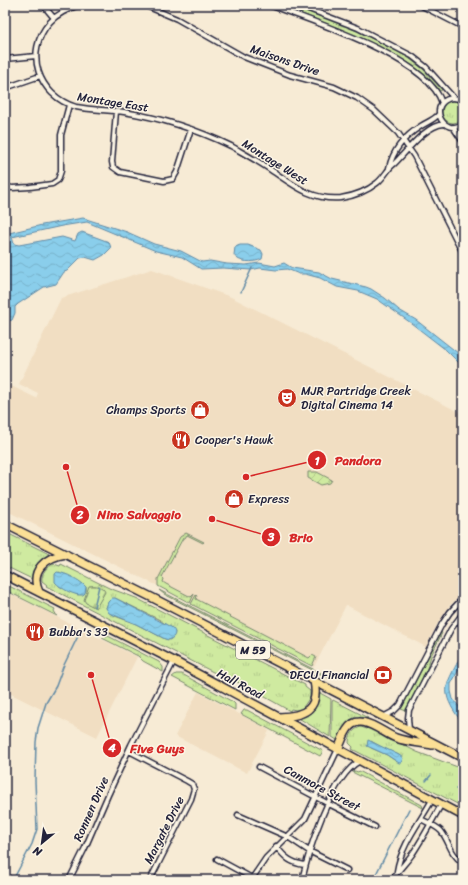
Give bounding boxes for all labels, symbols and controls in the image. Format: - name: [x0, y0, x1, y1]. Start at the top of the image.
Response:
- street label: Maisons Drive: [247, 38, 323, 82]
- street label: Montage East: [76, 86, 150, 118]
- street label: Montage West: [237, 133, 313, 191]
- place label: MJR Partridge Creek Digital Cinema 14: [301, 380, 411, 416]
- theatre icon: MJR Partridge Creek Digital Cinema 14: [276, 387, 298, 409]
- place label: Champs Sports: [106, 399, 186, 421]
- shop icon: Champs Sports: [189, 399, 211, 421]
- restaurant icon: Cooper's Hawk: [170, 429, 192, 451]
- place label: Cooper's Hawk: [195, 429, 274, 451]
- callout: Pandora: [307, 448, 390, 473]
- text: Pandora: [335, 449, 382, 472]
- text: 1: [314, 450, 320, 472]
- shop icon: Express: [223, 488, 245, 510]
- place label: Express: [248, 488, 290, 510]
- callout: Nino Salvaggio: [70, 502, 189, 527]
- text: Nino Salvaggio: [96, 503, 181, 526]
- text: 2: [76, 504, 84, 526]
- callout: Brio: [261, 524, 321, 549]
- text: 3: [267, 526, 275, 548]
- text: Brio: [289, 526, 313, 549]
- restaurant icon: Bubba's 33: [24, 621, 46, 643]
- place label: Bubba's 33: [49, 621, 108, 643]
- road number: M 59: [236, 641, 270, 659]
- street label: Hall Road: [213, 662, 268, 706]
- place label: DFCU Financial: [289, 664, 370, 686]
- bank icon: DFCU Financial: [372, 664, 394, 686]
- callout: Five Guys: [102, 736, 193, 761]
- text: 4: [107, 737, 116, 759]
- text: Five Guys: [129, 737, 185, 760]
- street label: Canmore Street: [280, 759, 365, 818]
- street label: Ronnen Drive: [67, 773, 115, 845]
- street label: Margate Drive: [137, 792, 191, 868]
- north arrow: [22, 823, 62, 863]
- text: N: [29, 841, 46, 862]

